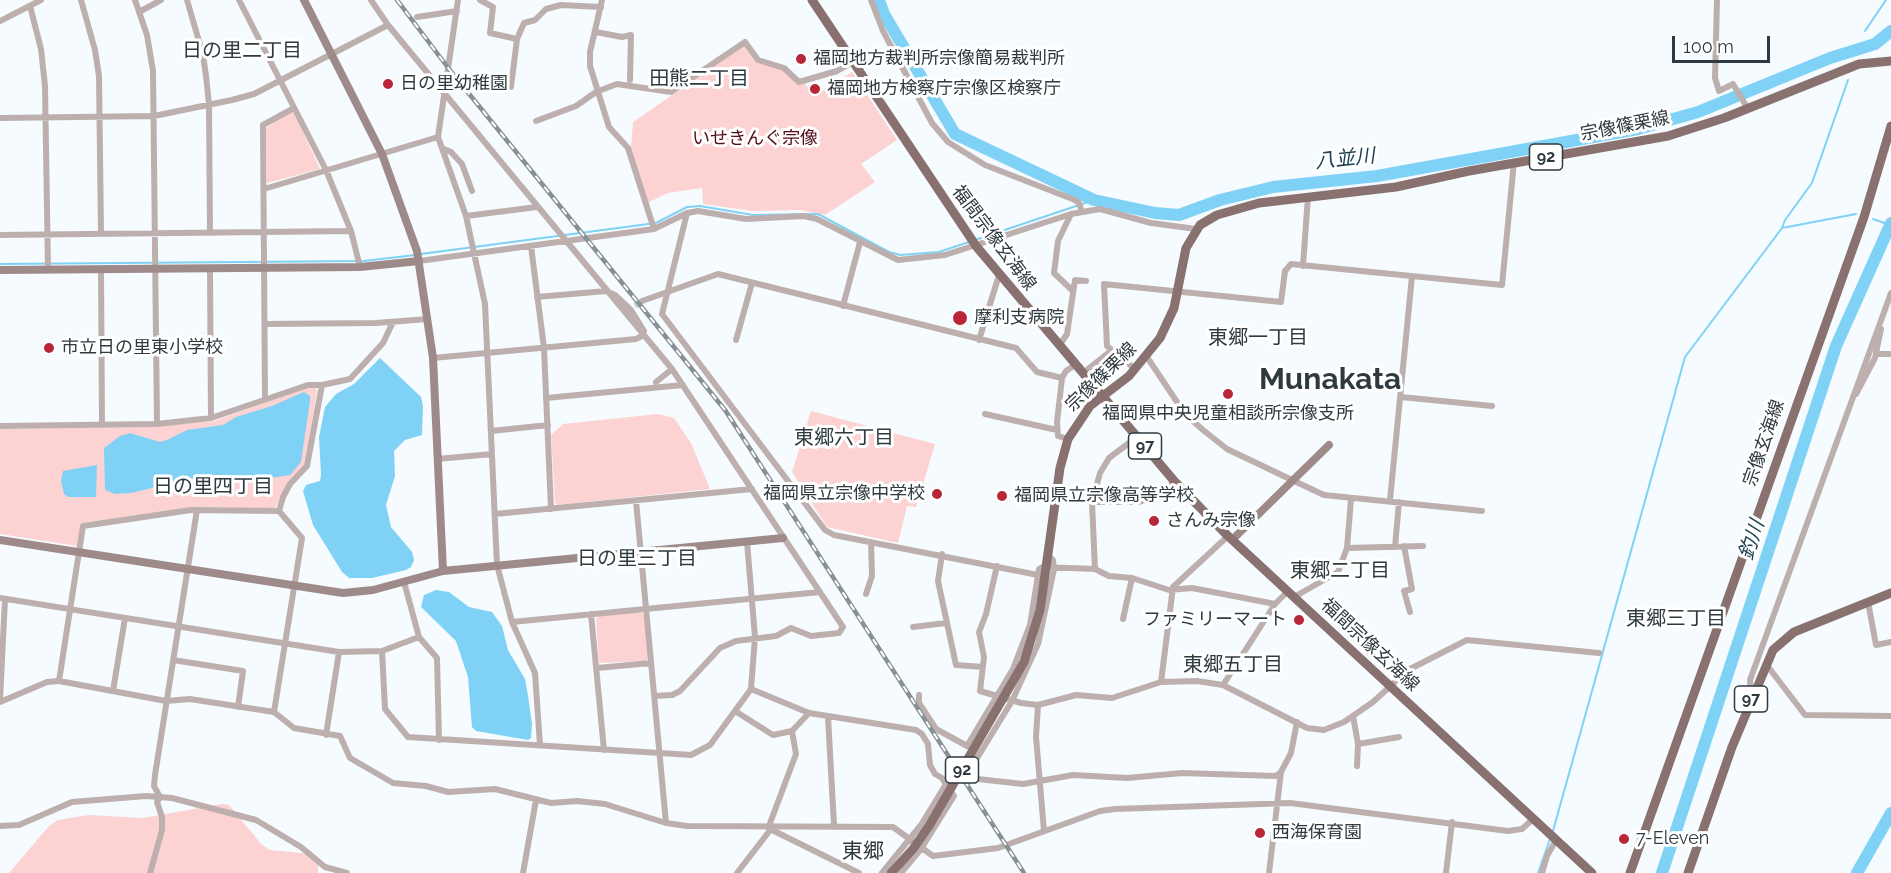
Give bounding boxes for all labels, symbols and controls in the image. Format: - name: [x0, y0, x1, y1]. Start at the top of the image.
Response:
- scale bar: [1675, 24, 1772, 62]
- text: 100 m: [1683, 36, 1734, 57]
- district label: 日の里二丁目: [182, 39, 302, 63]
- place label: 福岡地方裁判所宗像簡易裁判所: [813, 48, 1065, 70]
- marker: 福岡地方裁判所宗像簡易裁判所: [794, 52, 808, 66]
- district label: 田熊二丁目: [649, 67, 749, 91]
- place label: 日の里幼稚園: [400, 73, 508, 95]
- marker: 日の里幼稚園: [381, 77, 395, 91]
- place label: 福岡地方検察庁宗像区検察庁: [827, 78, 1061, 100]
- marker: 福岡地方検察庁宗像区検察庁: [808, 82, 822, 96]
- street label: 宗像篠栗線: [1579, 107, 1671, 145]
- park label: いせきんぐ宗像: [692, 128, 818, 150]
- water label: 八並川: [1314, 144, 1376, 174]
- road number: 92: [1530, 144, 1562, 170]
- street label: 福間宗像玄海線: [947, 181, 1041, 295]
- place label: 摩利支病院: [974, 307, 1064, 329]
- marker: 摩利支病院: [951, 309, 969, 327]
- district label: 東郷一丁目: [1208, 326, 1308, 350]
- place label: 市立日の里東小学校: [61, 337, 223, 359]
- street label: 宗像篠栗線: [1061, 338, 1141, 416]
- marker: 市立日の里東小学校: [42, 341, 56, 355]
- district label: Munakata: [1259, 362, 1401, 398]
- marker: 福岡県中央児童相談所宗像支所: [1221, 387, 1235, 401]
- street label: 宗像玄海線: [1739, 397, 1789, 489]
- place label: 福岡県中央児童相談所宗像支所: [1102, 403, 1354, 425]
- district label: 東郷六丁目: [794, 426, 894, 450]
- road number: 97: [1128, 433, 1162, 459]
- district label: 日の里四丁目: [153, 475, 273, 499]
- place label: 福岡県立宗像中学校: [763, 483, 925, 505]
- place label: 福岡県立宗像高等学校: [1014, 485, 1194, 507]
- marker: 福岡県立宗像中学校: [930, 487, 944, 501]
- marker: 福岡県立宗像高等学校: [995, 489, 1009, 503]
- place label: さんみ宗像: [1166, 510, 1256, 532]
- marker: さんみ宗像: [1147, 514, 1161, 528]
- water label: 釣川: [1734, 517, 1770, 563]
- district label: 日の里三丁目: [577, 547, 697, 571]
- district label: 東郷二丁目: [1290, 559, 1390, 583]
- street label: 福間宗像玄海線: [1317, 594, 1423, 696]
- district label: 東郷三丁目: [1626, 607, 1726, 631]
- place label: ファミリーマート: [1143, 609, 1287, 631]
- marker: ファミリーマート: [1292, 613, 1306, 627]
- district label: 東郷五丁目: [1183, 653, 1283, 677]
- road number: 97: [1734, 686, 1768, 712]
- road number: 92: [946, 757, 978, 783]
- place label: 西海保育園: [1272, 822, 1362, 844]
- marker: 西海保育園: [1253, 826, 1267, 840]
- place label: 7-Eleven: [1636, 828, 1709, 850]
- marker: 7-Eleven: [1617, 832, 1631, 846]
- district label: 東郷: [842, 839, 884, 865]

